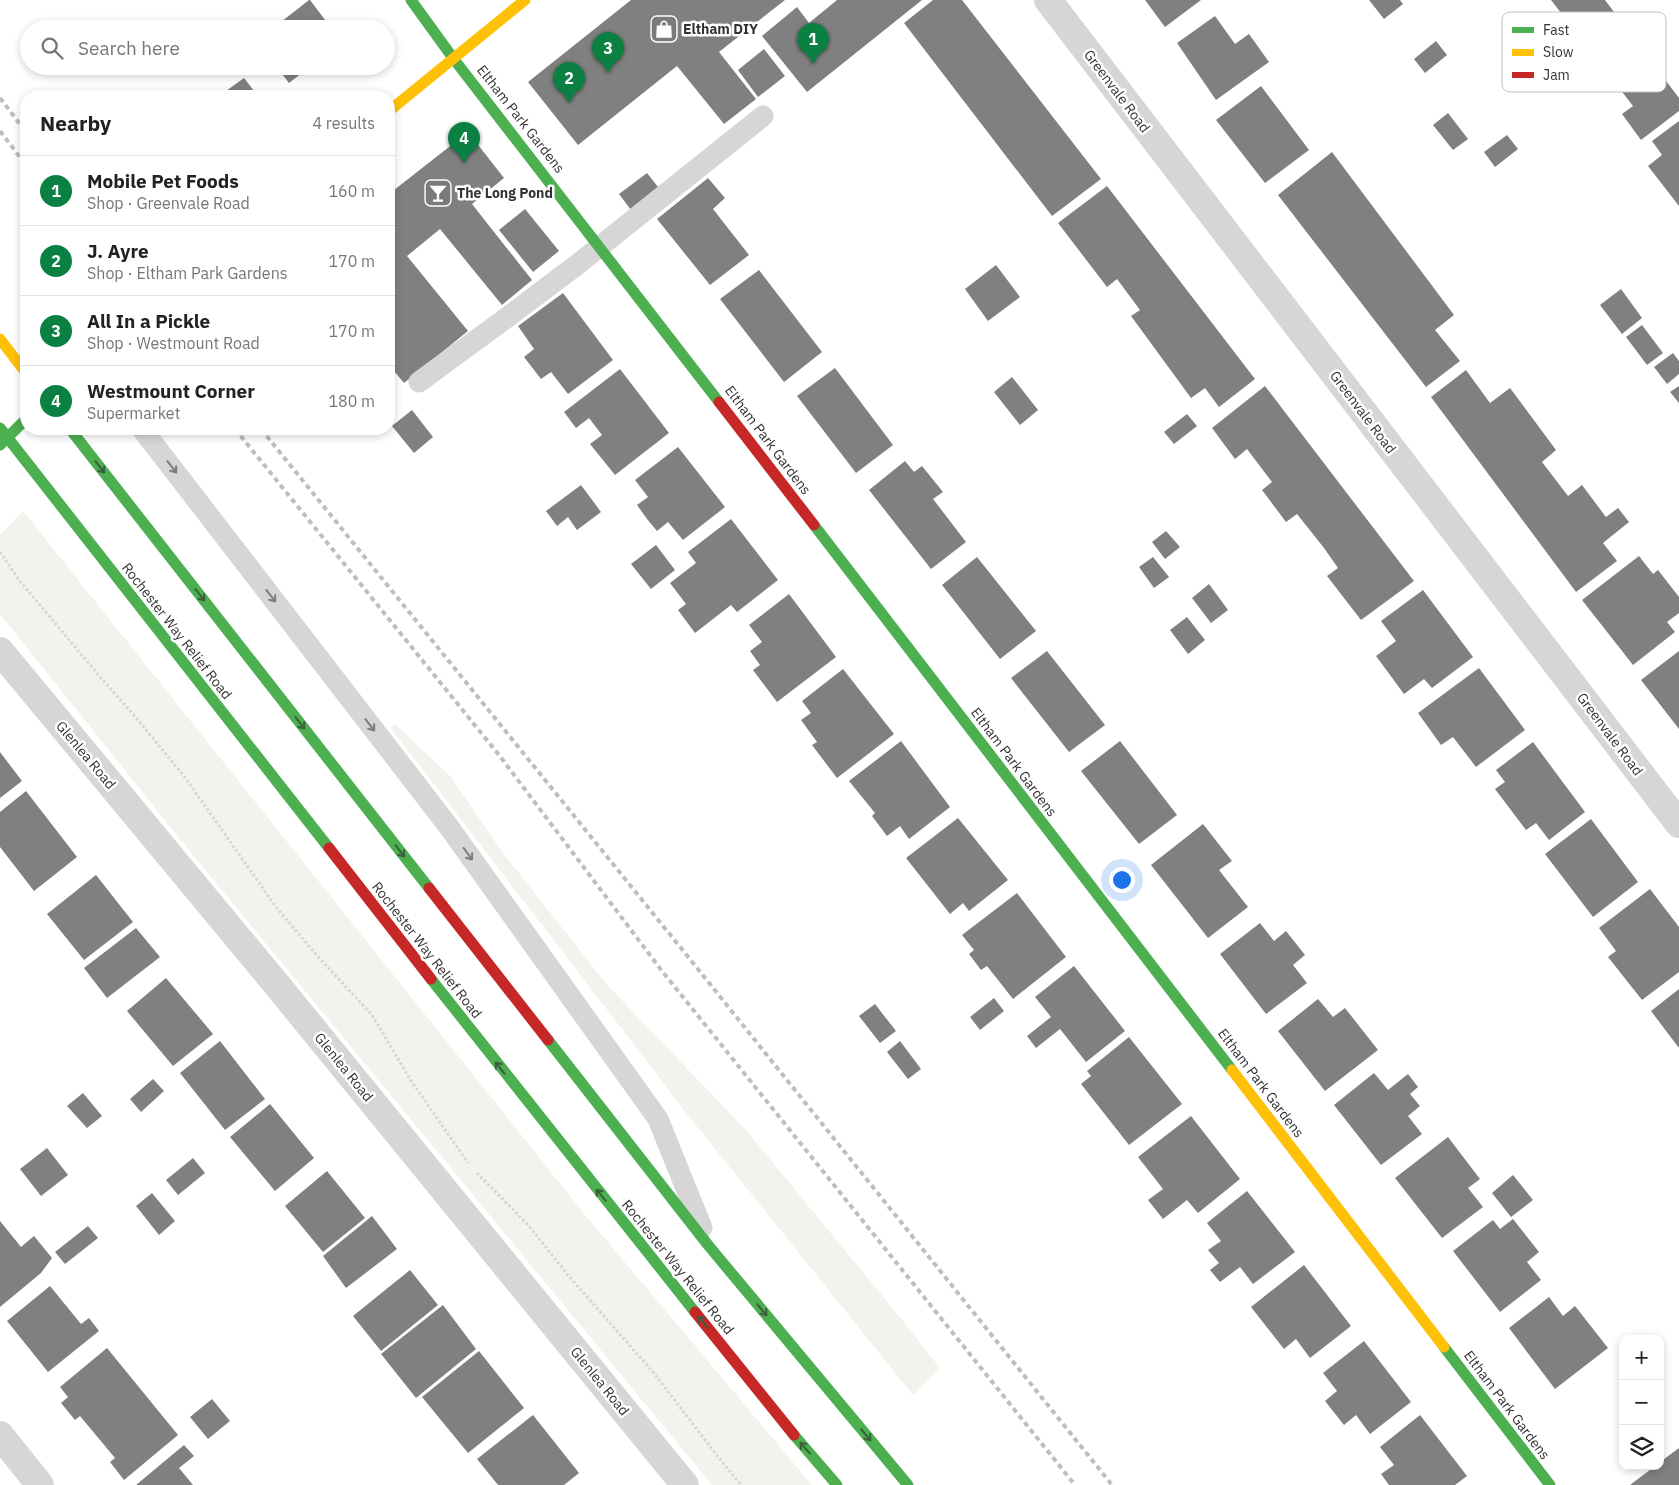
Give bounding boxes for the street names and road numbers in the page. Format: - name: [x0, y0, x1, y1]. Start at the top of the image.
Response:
- street label: Greenvale Road: [1080, 46, 1154, 136]
- street label: Eltham Park Gardens: [473, 61, 569, 177]
- street label: Greenvale Road: [1326, 367, 1400, 457]
- street label: Eltham Park Gardens: [721, 382, 815, 498]
- street label: Rochester Way Relief Road: [118, 559, 236, 703]
- street label: Greenvale Road: [1573, 689, 1647, 779]
- street label: Eltham Park Gardens: [967, 704, 1061, 820]
- street label: Glenlea Road: [52, 717, 120, 793]
- street label: Rochester Way Relief Road: [368, 878, 486, 1022]
- street label: Eltham Park Gardens: [1214, 1025, 1308, 1141]
- street label: Glenlea Road: [311, 1029, 377, 1105]
- street label: Rochester Way Relief Road: [618, 1196, 738, 1338]
- street label: Glenlea Road: [567, 1343, 633, 1419]
- street label: Eltham Park Gardens: [1460, 1347, 1554, 1463]

